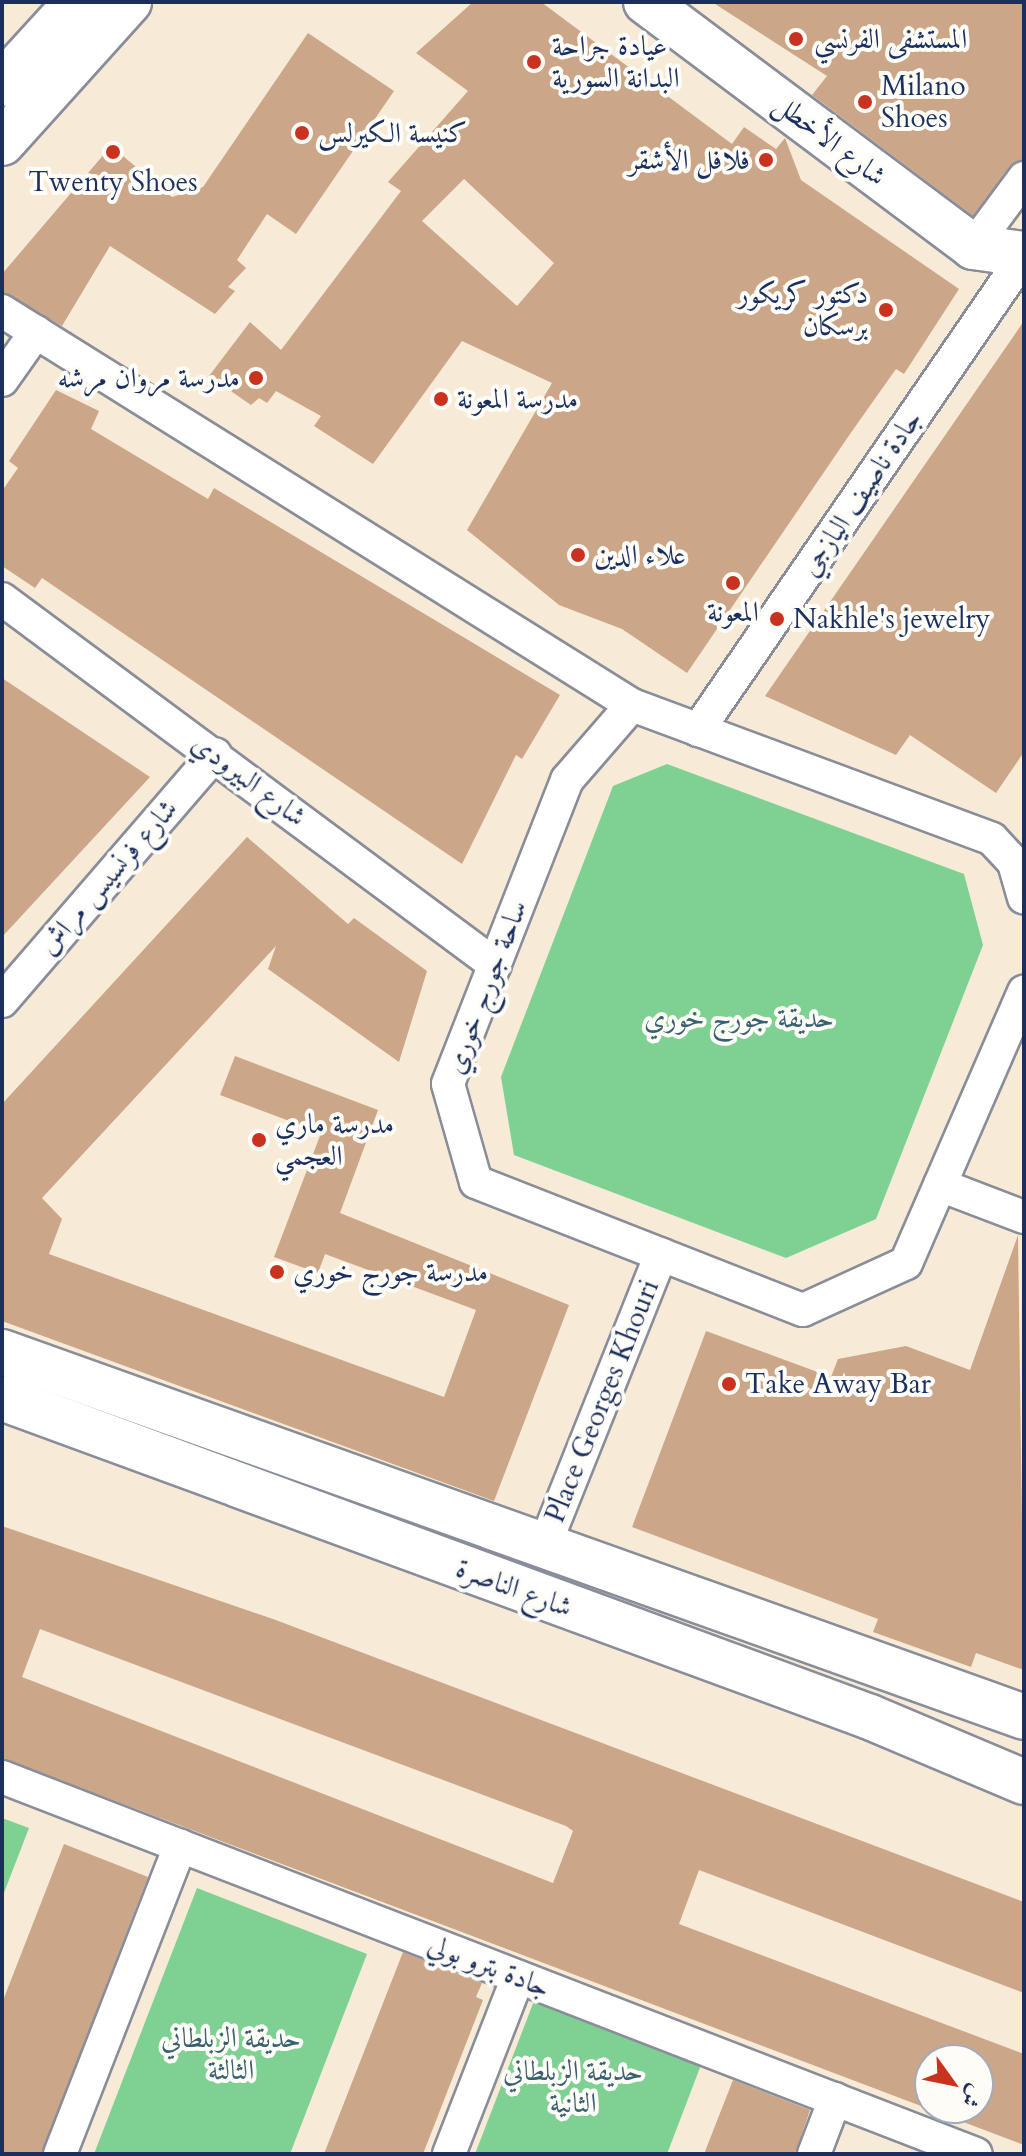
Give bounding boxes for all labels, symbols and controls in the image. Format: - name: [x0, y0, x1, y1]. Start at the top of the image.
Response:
- place label: المستشفى الفرنسي: [814, 22, 967, 56]
- marker: المستشفى الفرنسي: [785, 28, 807, 50]
- place label: عيادة جراحة البدانة السورية: [552, 29, 680, 95]
- marker: عيادة جراحة البدانة السورية: [523, 51, 545, 73]
- place label: Milano Shoes: [881, 69, 966, 135]
- street label: شارع الأخطل: [767, 87, 893, 193]
- marker: Milano Shoes: [856, 93, 874, 111]
- place label: كنيسة الكيرلس: [318, 116, 467, 150]
- marker: كنيسة الكيرلس: [293, 124, 311, 142]
- marker: Twenty Shoes: [104, 143, 122, 161]
- place label: فلافل الأشقر: [628, 143, 750, 177]
- marker: فلافل الأشقر: [757, 151, 775, 169]
- place label: Twenty Shoes: [28, 165, 198, 199]
- place label: دكتور كريكور برسكان: [738, 277, 868, 343]
- marker: دكتور كريكور برسكان: [875, 299, 897, 321]
- place label: مدرسة مروان مرشه: [58, 361, 240, 395]
- marker: مدرسة مروان مرشه: [247, 369, 265, 387]
- place label: مدرسة المعونة: [457, 382, 578, 416]
- marker: مدرسة المعونة: [432, 390, 450, 408]
- street label: جادة ناصيف اليازجي: [793, 403, 929, 583]
- place label: علاء الدين: [594, 538, 686, 572]
- marker: علاء الدين: [569, 546, 587, 564]
- marker: المعونة: [724, 574, 742, 592]
- place label: المعونة: [707, 595, 759, 629]
- place label: Nakhle's jewelry: [793, 602, 990, 636]
- marker: Nakhle's jewelry: [768, 610, 786, 628]
- street label: شارع البيرودي: [185, 726, 313, 834]
- street label: شارع فرنسيس مراش: [31, 792, 185, 962]
- street label: ساحة جورج خوري: [437, 895, 535, 1079]
- park label: حديقة جورج خوري: [644, 1001, 834, 1035]
- place label: مدرسة ماري العجمي: [275, 1107, 394, 1173]
- marker: مدرسة ماري العجمي: [250, 1131, 268, 1149]
- place label: مدرسة جورج خوري: [293, 1255, 488, 1289]
- marker: مدرسة جورج خوري: [268, 1263, 286, 1281]
- street label: Place Georges Khouri: [538, 1275, 666, 1527]
- place label: Take Away Bar: [745, 1367, 931, 1401]
- marker: Take Away Bar: [720, 1375, 738, 1393]
- street label: شارع الناصرة: [451, 1552, 577, 1624]
- street label: جادة بترو بولي: [423, 1927, 555, 2005]
- park label: حديقة الزبلطاني الثالثة: [161, 2021, 301, 2087]
- north arrow: [914, 2044, 994, 2124]
- park label: حديقة الزبلطاني الثانية: [503, 2054, 643, 2120]
- text: ش: [954, 2079, 991, 2113]

